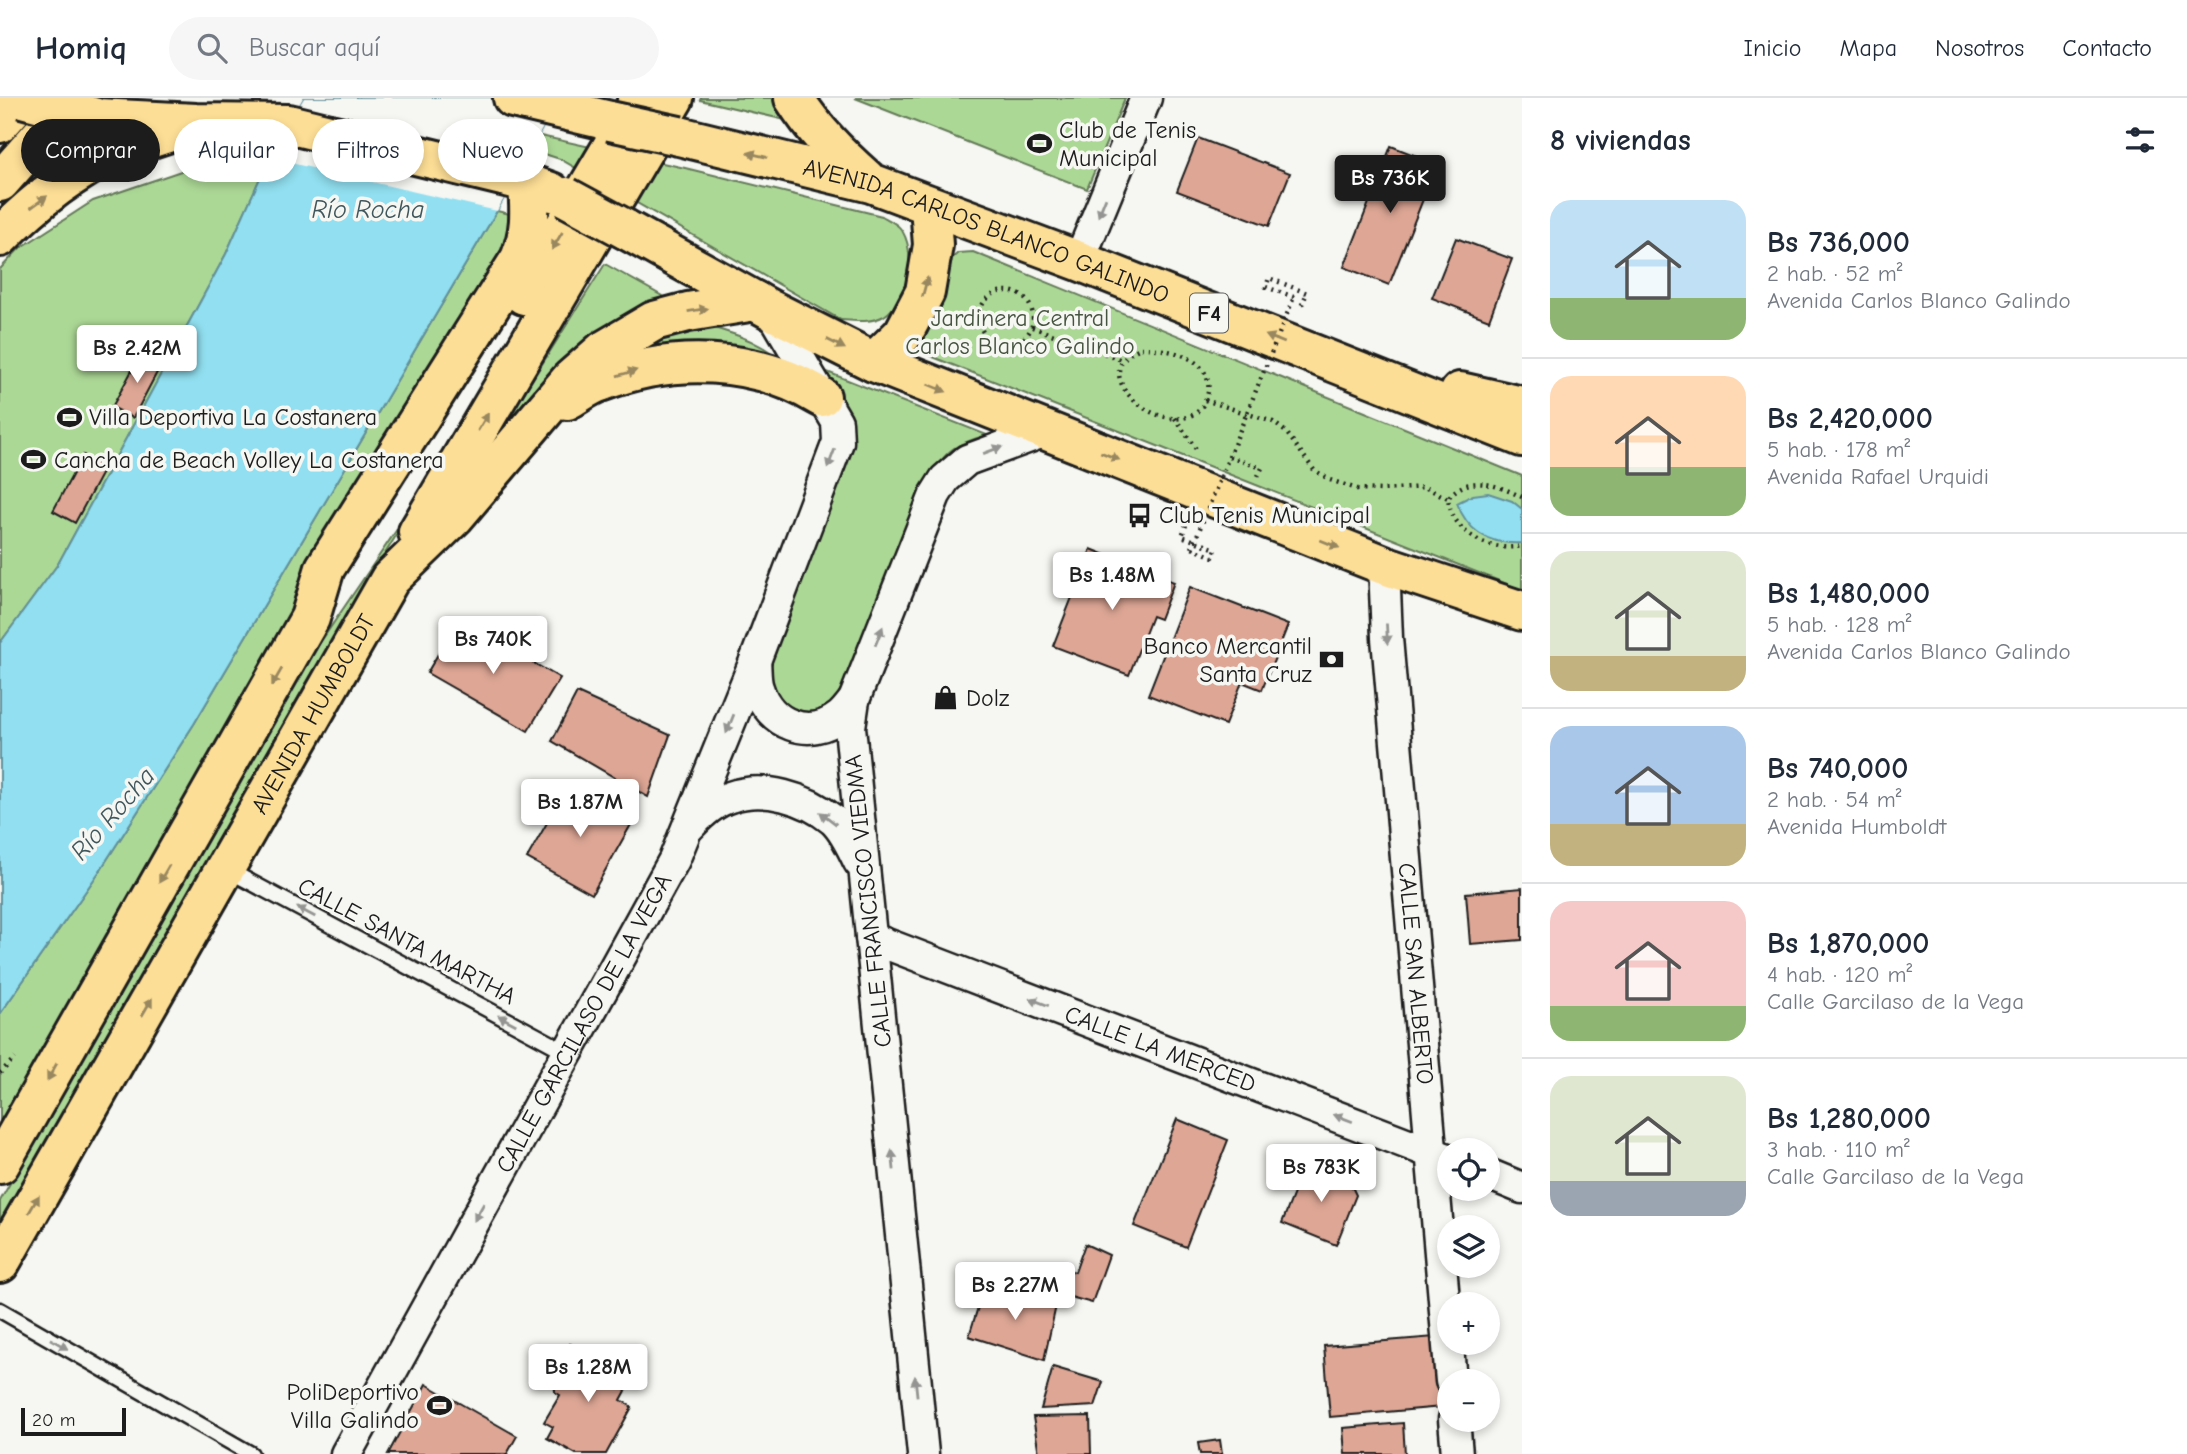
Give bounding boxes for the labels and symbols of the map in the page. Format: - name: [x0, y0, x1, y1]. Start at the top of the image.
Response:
- place label: Club de Tenis Municipal: [1059, 116, 1196, 172]
- sports icon: Club de Tenis Municipal: [1025, 130, 1053, 158]
- one-way arrow: [746, 149, 768, 160]
- street label: AVENIDA CARLOS BLANCO GALINDO: [800, 153, 1173, 309]
- pin: Bs 736K: [1325, 156, 1455, 215]
- water label: Río Rocha: [312, 195, 424, 225]
- one-way arrow: [30, 196, 48, 210]
- one-way arrow: [1096, 196, 1107, 217]
- one-way arrow: [551, 232, 564, 251]
- one-way arrow: [920, 276, 931, 298]
- road number: F4: [1190, 294, 1228, 332]
- one-way arrow: [687, 304, 709, 315]
- park label: Jardinera Central Carlos Blanco Galindo: [905, 304, 1135, 360]
- pin: Bs 2.42M: [65, 326, 209, 385]
- one-way arrow: [1265, 334, 1286, 345]
- one-way arrow: [826, 339, 846, 350]
- one-way arrow: [617, 368, 638, 378]
- one-way arrow: [927, 382, 948, 393]
- sports icon: Villa Deportiva La Costanera: [55, 403, 83, 431]
- place label: Villa Deportiva La Costanera: [89, 403, 377, 431]
- one-way arrow: [477, 412, 489, 431]
- one-way arrow: [982, 445, 1003, 456]
- sports icon: Cancha de Beach Volley La Costanera: [20, 446, 48, 474]
- place label: Cancha de Beach Volley La Costanera: [54, 446, 444, 474]
- one-way arrow: [826, 449, 837, 470]
- one-way arrow: [1099, 451, 1120, 462]
- bus stop icon: Club Tenis Municipal: [1125, 501, 1153, 529]
- place label: Club Tenis Municipal: [1159, 501, 1370, 529]
- one-way arrow: [1319, 538, 1340, 549]
- pin: Bs 1.48M: [1040, 552, 1184, 612]
- street label: AVENIDA HUMBOLDT: [245, 609, 381, 819]
- pin: Bs 740K: [428, 616, 558, 676]
- one-way arrow: [1381, 623, 1392, 645]
- one-way arrow: [874, 626, 885, 647]
- place label: Banco Mercantil Santa Cruz: [1143, 632, 1313, 688]
- bank icon: Banco Mercantil Santa Cruz: [1318, 646, 1346, 674]
- one-way arrow: [271, 667, 283, 686]
- shop icon: Dolz: [932, 684, 960, 712]
- place label: Dolz: [966, 684, 1010, 712]
- one-way arrow: [724, 714, 735, 735]
- street label: CALLE FRANCISCO VIEDMA: [839, 753, 897, 1049]
- water label: Río Rocha: [65, 762, 161, 866]
- pin: Bs 1.87M: [508, 780, 652, 839]
- one-way arrow: [819, 811, 837, 826]
- street label: CALLE SAN ALBERTO: [1392, 862, 1439, 1086]
- one-way arrow: [158, 865, 170, 884]
- street label: CALLE GARCILASO DE LA VEGA: [490, 869, 678, 1178]
- street label: CALLE SANTA MARTHA: [293, 872, 521, 1010]
- one-way arrow: [296, 907, 316, 919]
- one-way arrow: [1029, 996, 1050, 1007]
- one-way arrow: [140, 997, 153, 1016]
- street label: CALLE LA MERCED: [1061, 1000, 1260, 1098]
- one-way arrow: [497, 1014, 517, 1026]
- one-way arrow: [46, 1063, 58, 1082]
- one-way arrow: [1333, 1113, 1354, 1124]
- pin: Bs 783K: [1256, 1144, 1386, 1204]
- one-way arrow: [888, 1149, 899, 1171]
- one-way arrow: [28, 1194, 40, 1214]
- one-way arrow: [474, 1202, 486, 1222]
- pin: Bs 2.27M: [943, 1262, 1087, 1322]
- one-way arrow: [50, 1337, 69, 1350]
- pin: Bs 1.28M: [516, 1344, 660, 1404]
- one-way arrow: [910, 1375, 921, 1397]
- place label: PoliDeportivo Villa Galindo: [287, 1378, 419, 1434]
- sports icon: PoliDeportivo Villa Galindo: [425, 1392, 453, 1420]
- scale bar: [21, 1405, 126, 1437]

